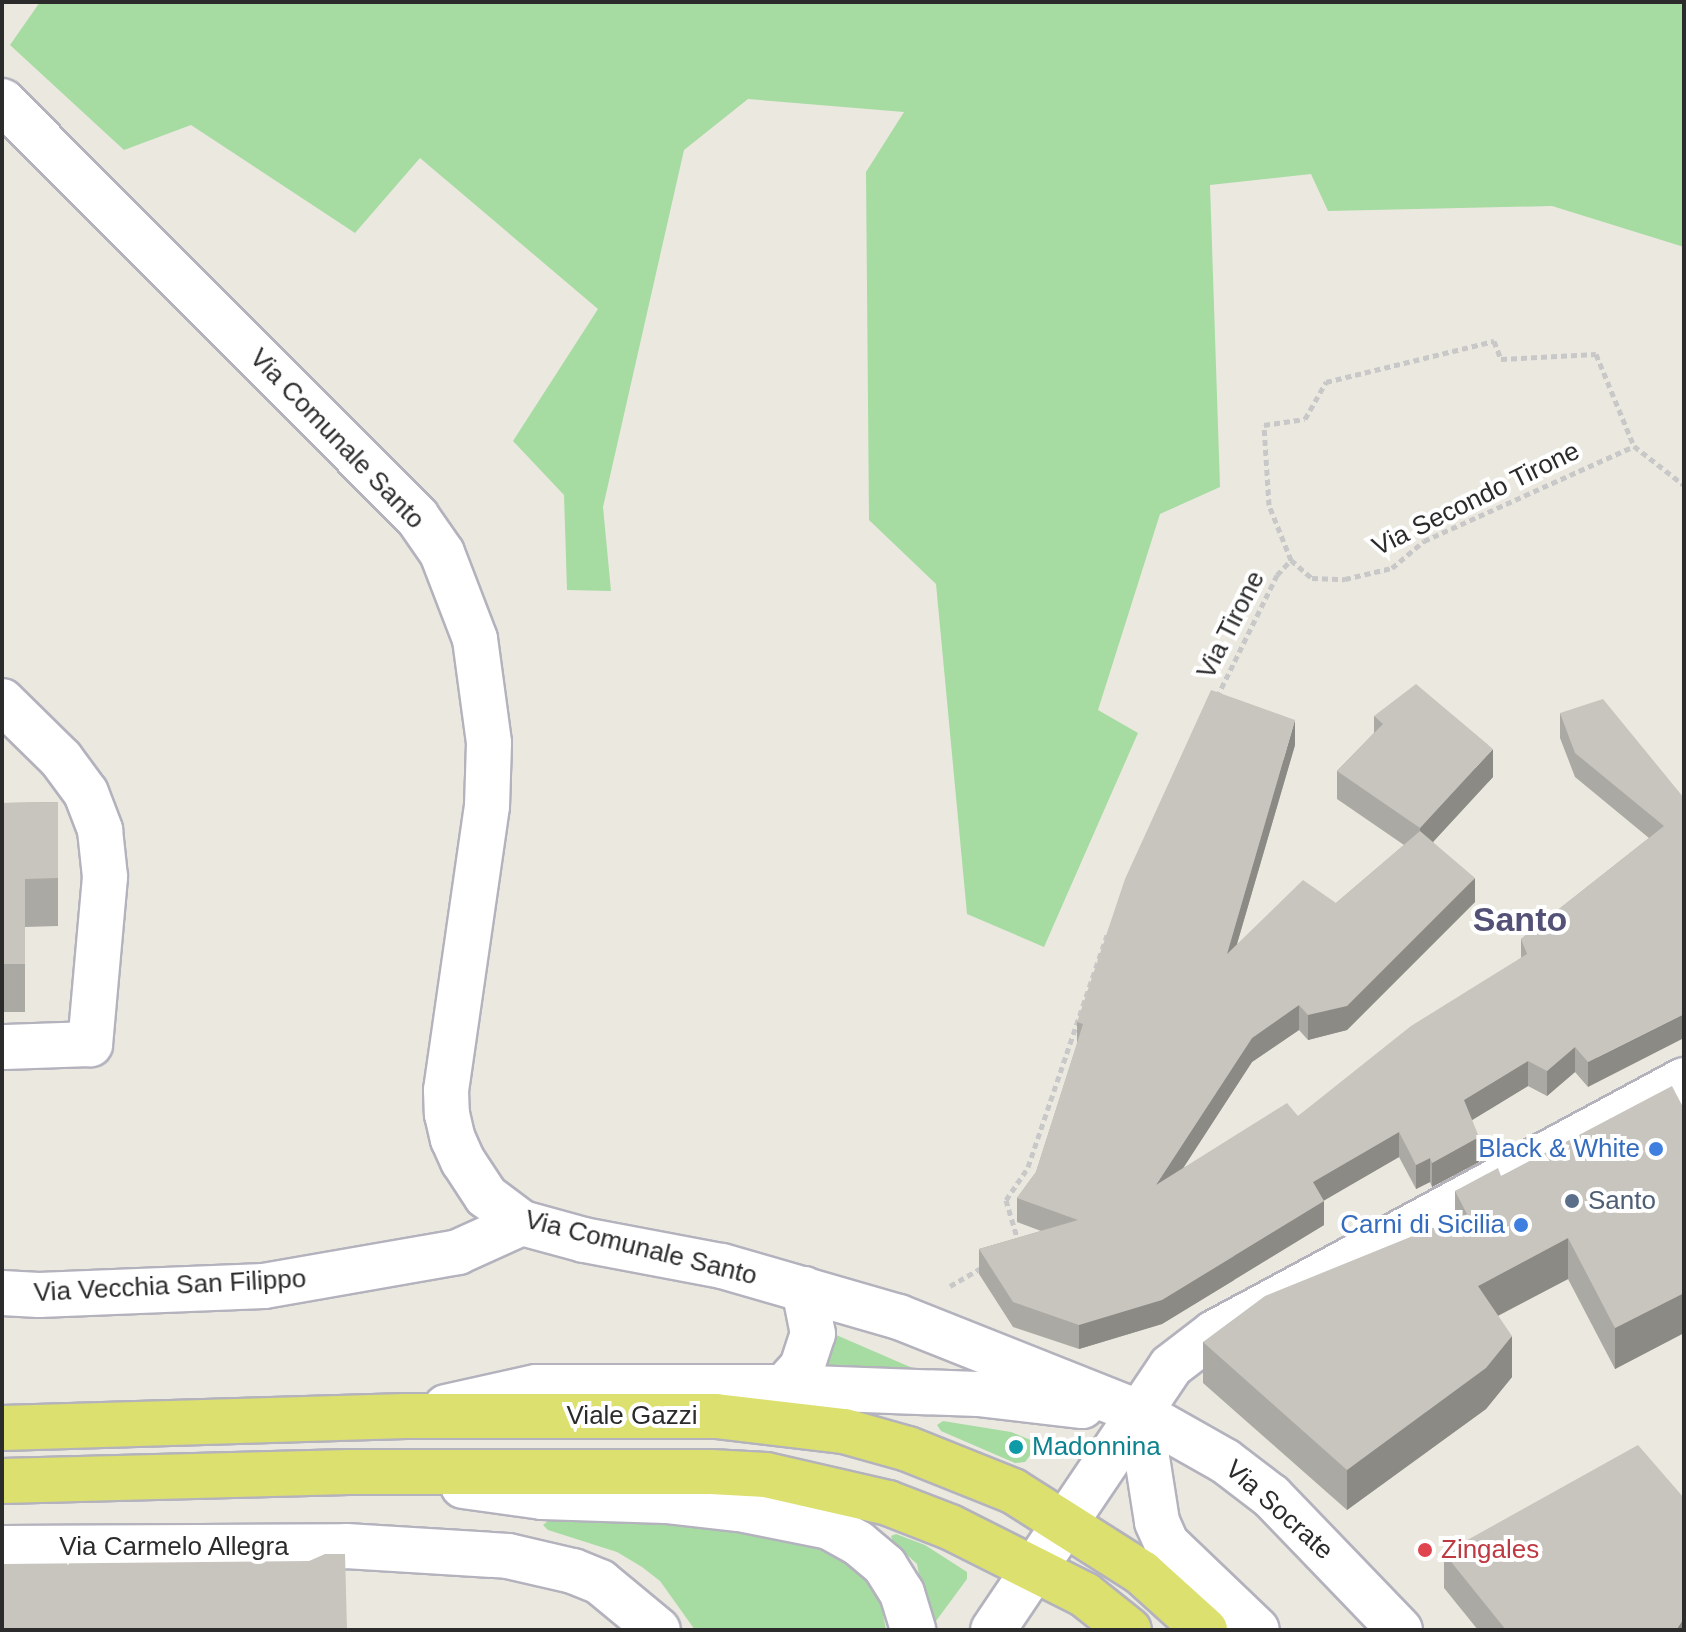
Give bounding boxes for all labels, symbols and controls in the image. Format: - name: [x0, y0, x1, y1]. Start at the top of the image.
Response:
- street label: Via Comunale Santo: [243, 343, 431, 535]
- street label: Via Secondo Tirone: [1367, 435, 1585, 563]
- street label: Via Tirone: [1191, 566, 1271, 684]
- district label: Santo: [1473, 900, 1567, 940]
- place label: Black & White: [1478, 1133, 1640, 1165]
- marker: Black & White: [1647, 1140, 1665, 1158]
- place label: Santo: [1588, 1185, 1656, 1217]
- marker: Santo: [1563, 1192, 1581, 1210]
- street label: Via Comunale Santo: [522, 1204, 760, 1292]
- place label: Carni di Sicilia: [1340, 1209, 1505, 1241]
- marker: Carni di Sicilia: [1512, 1216, 1530, 1234]
- street label: Via Vecchia San Filippo: [33, 1263, 307, 1309]
- street label: Viale Gazzi: [566, 1400, 698, 1432]
- place label: Madonnina: [1032, 1431, 1161, 1463]
- marker: Madonnina: [1007, 1438, 1025, 1456]
- street label: Via Socrate: [1219, 1454, 1339, 1566]
- street label: Via Carmelo Allegra: [59, 1531, 289, 1563]
- place label: Zingales: [1441, 1534, 1539, 1566]
- marker: Zingales: [1416, 1541, 1434, 1559]

